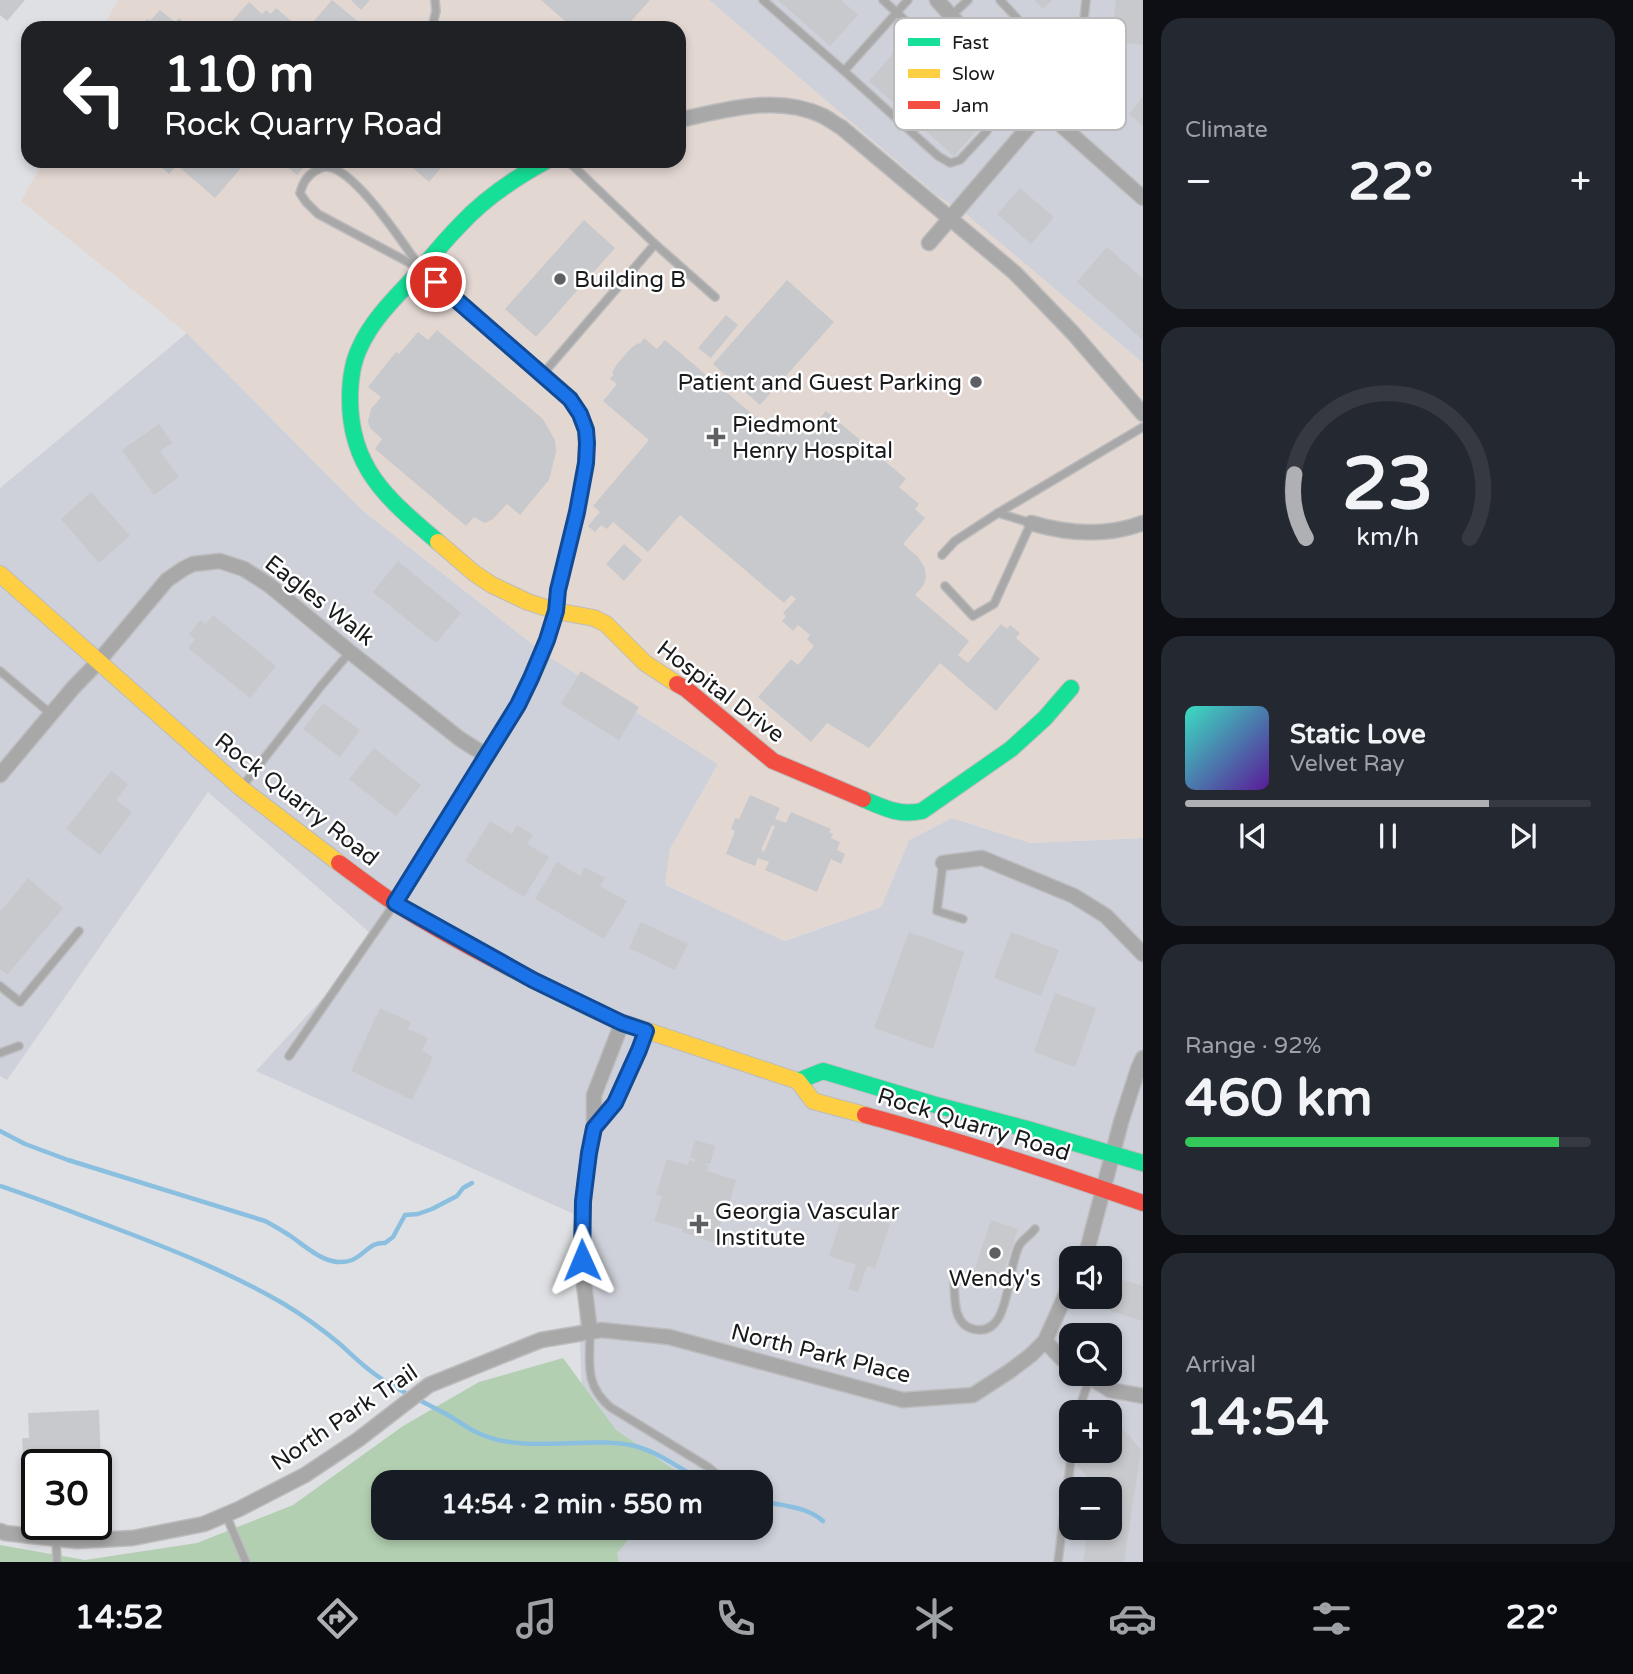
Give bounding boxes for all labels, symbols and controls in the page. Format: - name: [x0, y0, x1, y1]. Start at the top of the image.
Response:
- legend: [894, 18, 1126, 130]
- text: Fast: [952, 32, 989, 54]
- text: 110 m: [164, 46, 314, 105]
- icon: left: [49, 49, 140, 140]
- text: Slow: [952, 63, 995, 85]
- text: Jam: [952, 95, 989, 117]
- text: Rock Quarry Road: [164, 106, 443, 144]
- text: Climate: [1185, 116, 1268, 144]
- text: 22°: [1348, 151, 1433, 214]
- text: −: [1185, 159, 1212, 205]
- text: +: [1570, 159, 1591, 205]
- pin: [406, 252, 466, 312]
- icon: arrive: [417, 263, 455, 301]
- place label: Building B: [574, 266, 686, 294]
- marker: Building B: [552, 271, 568, 287]
- place label: Patient and Guest Parking: [678, 369, 962, 397]
- marker: Patient and Guest Parking: [968, 374, 984, 390]
- place label: Piedmont Henry Hospital: [732, 411, 893, 465]
- marker: Piedmont Henry Hospital: [706, 427, 726, 447]
- text: 23: [1342, 442, 1434, 530]
- text: km/h: [1357, 522, 1419, 552]
- street label: Eagles Walk: [259, 549, 380, 652]
- street label: Hospital Drive: [651, 635, 790, 749]
- text: Static Love: [1290, 719, 1426, 750]
- street label: Rock Quarry Road: [209, 727, 384, 872]
- text: Velvet Ray: [1290, 750, 1405, 778]
- icon: previous: [1234, 817, 1272, 855]
- icon: pause: [1369, 817, 1407, 855]
- icon: next: [1504, 817, 1542, 855]
- text: Range · 92%: [1185, 1032, 1321, 1060]
- text: 460 km: [1185, 1067, 1373, 1130]
- street label: Rock Quarry Road: [874, 1082, 1074, 1168]
- place label: Georgia Vascular Institute: [715, 1198, 900, 1252]
- marker: Georgia Vascular Institute: [689, 1214, 709, 1234]
- position arrow: [545, 1223, 619, 1297]
- marker: Wendy's: [987, 1245, 1003, 1261]
- map controls: [1059, 1246, 1122, 1540]
- button: sound: [1059, 1246, 1122, 1309]
- place label: Wendy's: [949, 1265, 1041, 1293]
- street label: North Park Place: [728, 1318, 913, 1390]
- button: search: [1059, 1323, 1122, 1386]
- text: Arrival: [1185, 1351, 1256, 1379]
- street label: North Park Trail: [266, 1359, 423, 1477]
- text: 14:54: [1185, 1386, 1329, 1449]
- button: +: [1059, 1400, 1122, 1463]
- speed limit sign: 30: [21, 1449, 112, 1540]
- button: −: [1059, 1477, 1122, 1540]
- text: 14:54 · 2 min · 550 m: [441, 1489, 703, 1520]
- icon: directions: [313, 1594, 362, 1643]
- icon: music: [512, 1594, 561, 1643]
- icon: phone: [711, 1594, 760, 1643]
- icon: climate: [910, 1594, 959, 1643]
- icon: car: [1108, 1594, 1157, 1643]
- icon: filters: [1307, 1594, 1356, 1643]
- text: 14:52: [75, 1599, 164, 1637]
- text: 22°: [1506, 1599, 1558, 1637]

